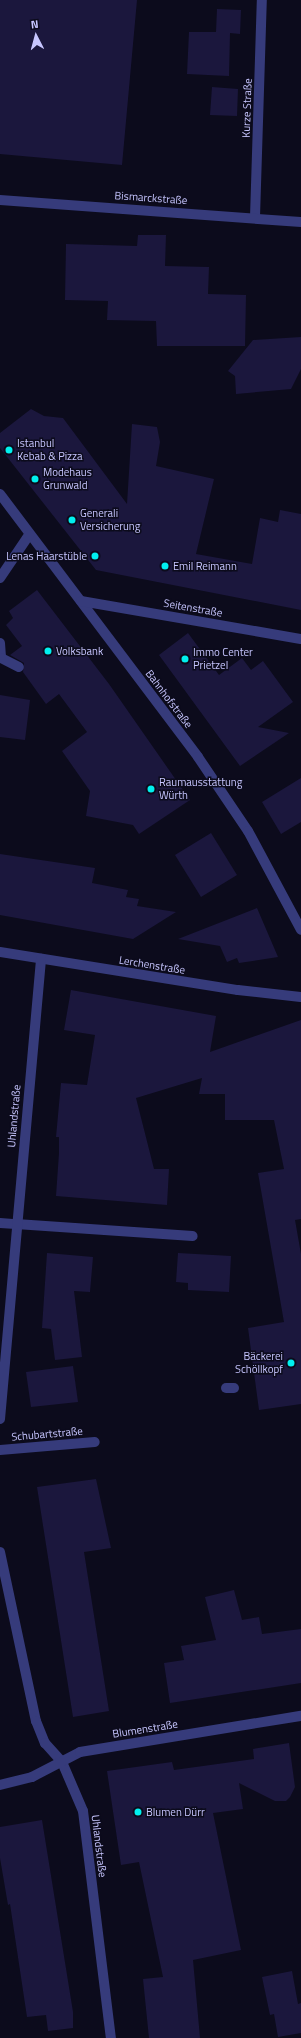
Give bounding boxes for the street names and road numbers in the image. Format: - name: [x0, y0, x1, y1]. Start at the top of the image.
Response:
- street label: Kurze Straße: [239, 78, 255, 138]
- street label: Bismarckstraße: [114, 189, 188, 207]
- street label: Seitenstraße: [163, 596, 223, 620]
- street label: Bahnhofstraße: [143, 667, 195, 731]
- street label: Lerchenstraße: [118, 953, 186, 977]
- street label: Uhlandstraße: [5, 1084, 23, 1148]
- street label: Schubartstraße: [11, 1424, 83, 1444]
- street label: Blumenstraße: [111, 1717, 179, 1741]
- street label: Uhlandstraße: [89, 1814, 109, 1878]

